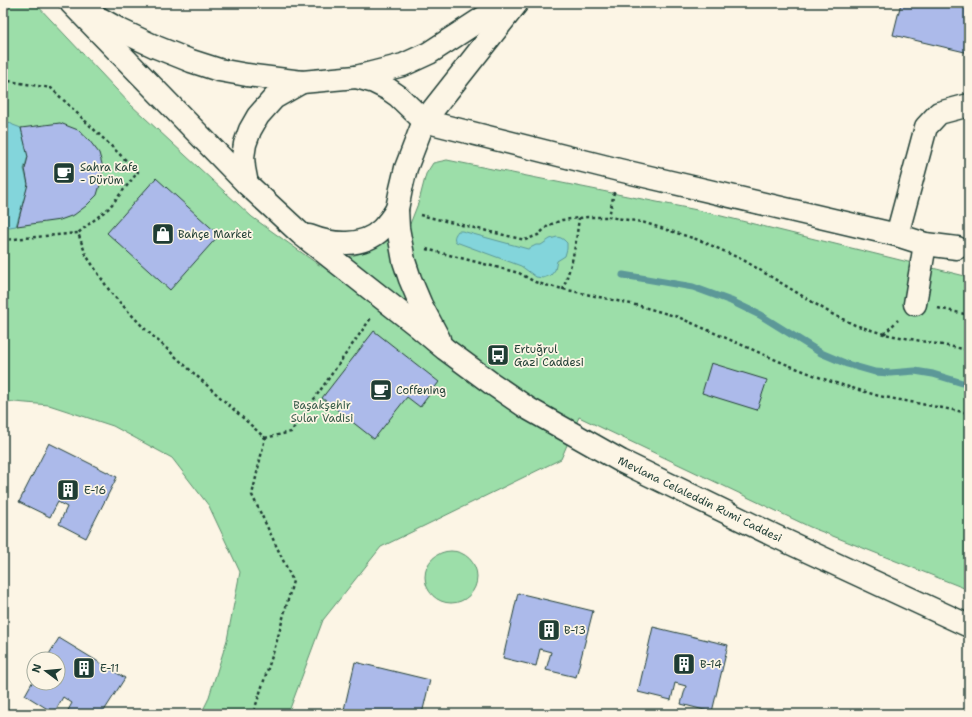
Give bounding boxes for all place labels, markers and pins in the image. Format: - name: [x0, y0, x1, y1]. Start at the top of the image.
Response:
- cafe icon: Sahra Kafe - Dürüm: [51, 160, 77, 186]
- place label: Sahra Kafe - Dürüm: [80, 160, 138, 188]
- shop icon: Bahçe Market: [150, 221, 176, 247]
- place label: Bahçe Market: [178, 227, 252, 242]
- bus stop icon: Ertuğrul Gazi Caddesi: [485, 342, 511, 368]
- place label: Ertuğrul Gazi Caddesi: [514, 342, 584, 370]
- cafe icon: Coffening: [368, 377, 394, 403]
- place label: Coffening: [396, 383, 446, 398]
- building icon: E-16: [55, 477, 81, 503]
- place label: E-16: [84, 483, 106, 498]
- building icon: B-13: [536, 617, 562, 643]
- place label: B-13: [564, 623, 586, 638]
- building icon: B-14: [671, 651, 697, 677]
- building icon: E-11: [71, 655, 97, 681]
- place label: B-14: [700, 657, 722, 672]
- place label: E-11: [100, 661, 119, 676]

